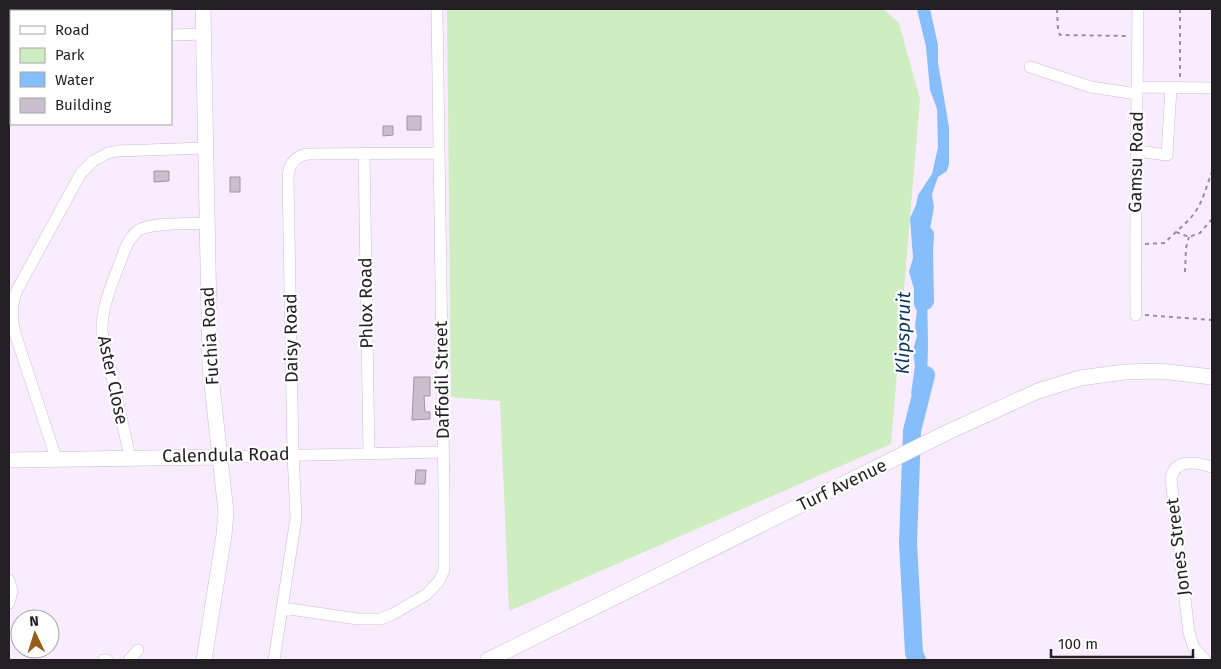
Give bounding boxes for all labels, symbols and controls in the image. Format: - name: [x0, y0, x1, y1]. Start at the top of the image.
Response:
- legend: [10, 10, 172, 125]
- text: Road: [55, 21, 90, 39]
- text: Park: [55, 46, 85, 64]
- text: Water: [55, 71, 94, 89]
- text: Building: [55, 96, 111, 114]
- street label: Gamsu Road: [1124, 111, 1148, 213]
- street label: Phlox Road: [354, 257, 378, 349]
- street label: Fuchia Road: [196, 286, 224, 386]
- water label: Klipspruit: [891, 291, 915, 375]
- street label: Daisy Road: [279, 293, 303, 383]
- street label: Daffodil Street: [430, 320, 454, 439]
- street label: Aster Close: [93, 334, 133, 426]
- street label: Calendula Road: [162, 443, 290, 467]
- street label: Turf Avenue: [794, 454, 890, 516]
- street label: Jones Street: [1161, 496, 1195, 597]
- north arrow: [10, 609, 60, 659]
- text: N: [29, 613, 39, 630]
- scale bar: [1051, 626, 1194, 658]
- text: 100 m: [1058, 635, 1098, 653]

